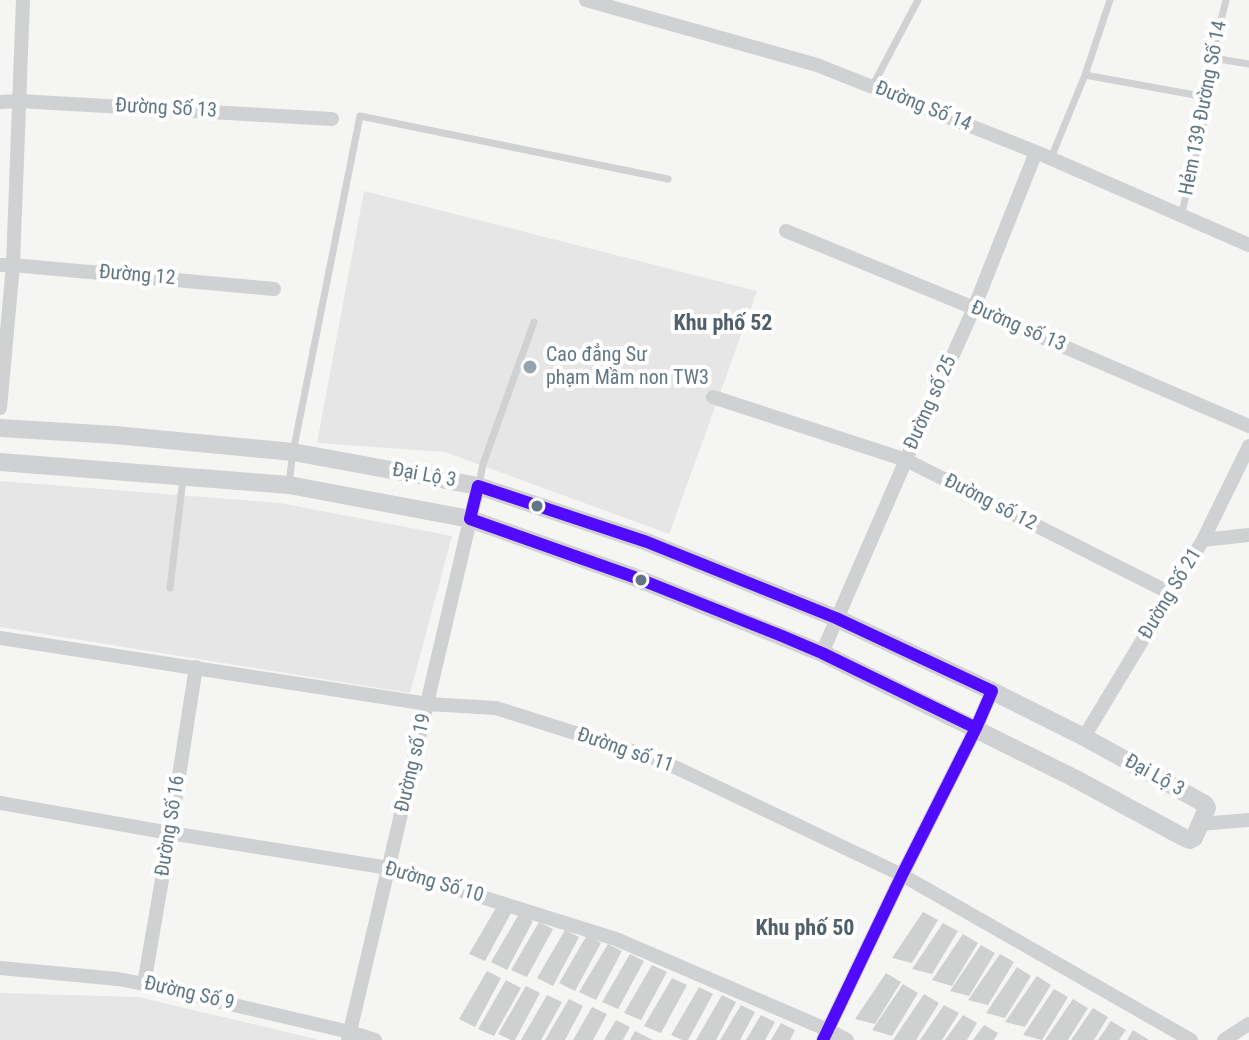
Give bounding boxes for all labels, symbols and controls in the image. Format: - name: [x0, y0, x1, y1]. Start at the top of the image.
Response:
- street label: Hẻm 139 Đường Số 14: [1175, 19, 1233, 197]
- street label: Đường Số 14: [871, 77, 975, 137]
- street label: Đường Số 13: [115, 94, 217, 124]
- street label: Đường 12: [98, 261, 176, 291]
- street label: Đường số 13: [967, 296, 1069, 358]
- district label: Khu phố 52: [674, 311, 772, 337]
- place label: Cao đẳng Sư phạm Mầm non TW3: [546, 344, 709, 391]
- street label: Đường số 25: [900, 352, 962, 454]
- marker: Cao đẳng Sư phạm Mầm non TW3: [521, 358, 539, 376]
- street label: Đại Lộ 3: [390, 459, 458, 493]
- street label: Đường số 12: [940, 470, 1040, 536]
- unlabelled marker: [529, 498, 545, 514]
- street label: Đường Số 21: [1135, 544, 1207, 644]
- unlabelled marker: [633, 572, 649, 588]
- street label: Đường số 19: [391, 711, 437, 815]
- street label: Đường số 11: [574, 723, 676, 779]
- street label: Đại Lộ 3: [1120, 750, 1188, 802]
- street label: Đường Số 16: [151, 774, 191, 878]
- street label: Đường Số 10: [382, 857, 486, 909]
- district label: Khu phố 50: [756, 916, 854, 942]
- street label: Đường Số 9: [142, 972, 236, 1016]

